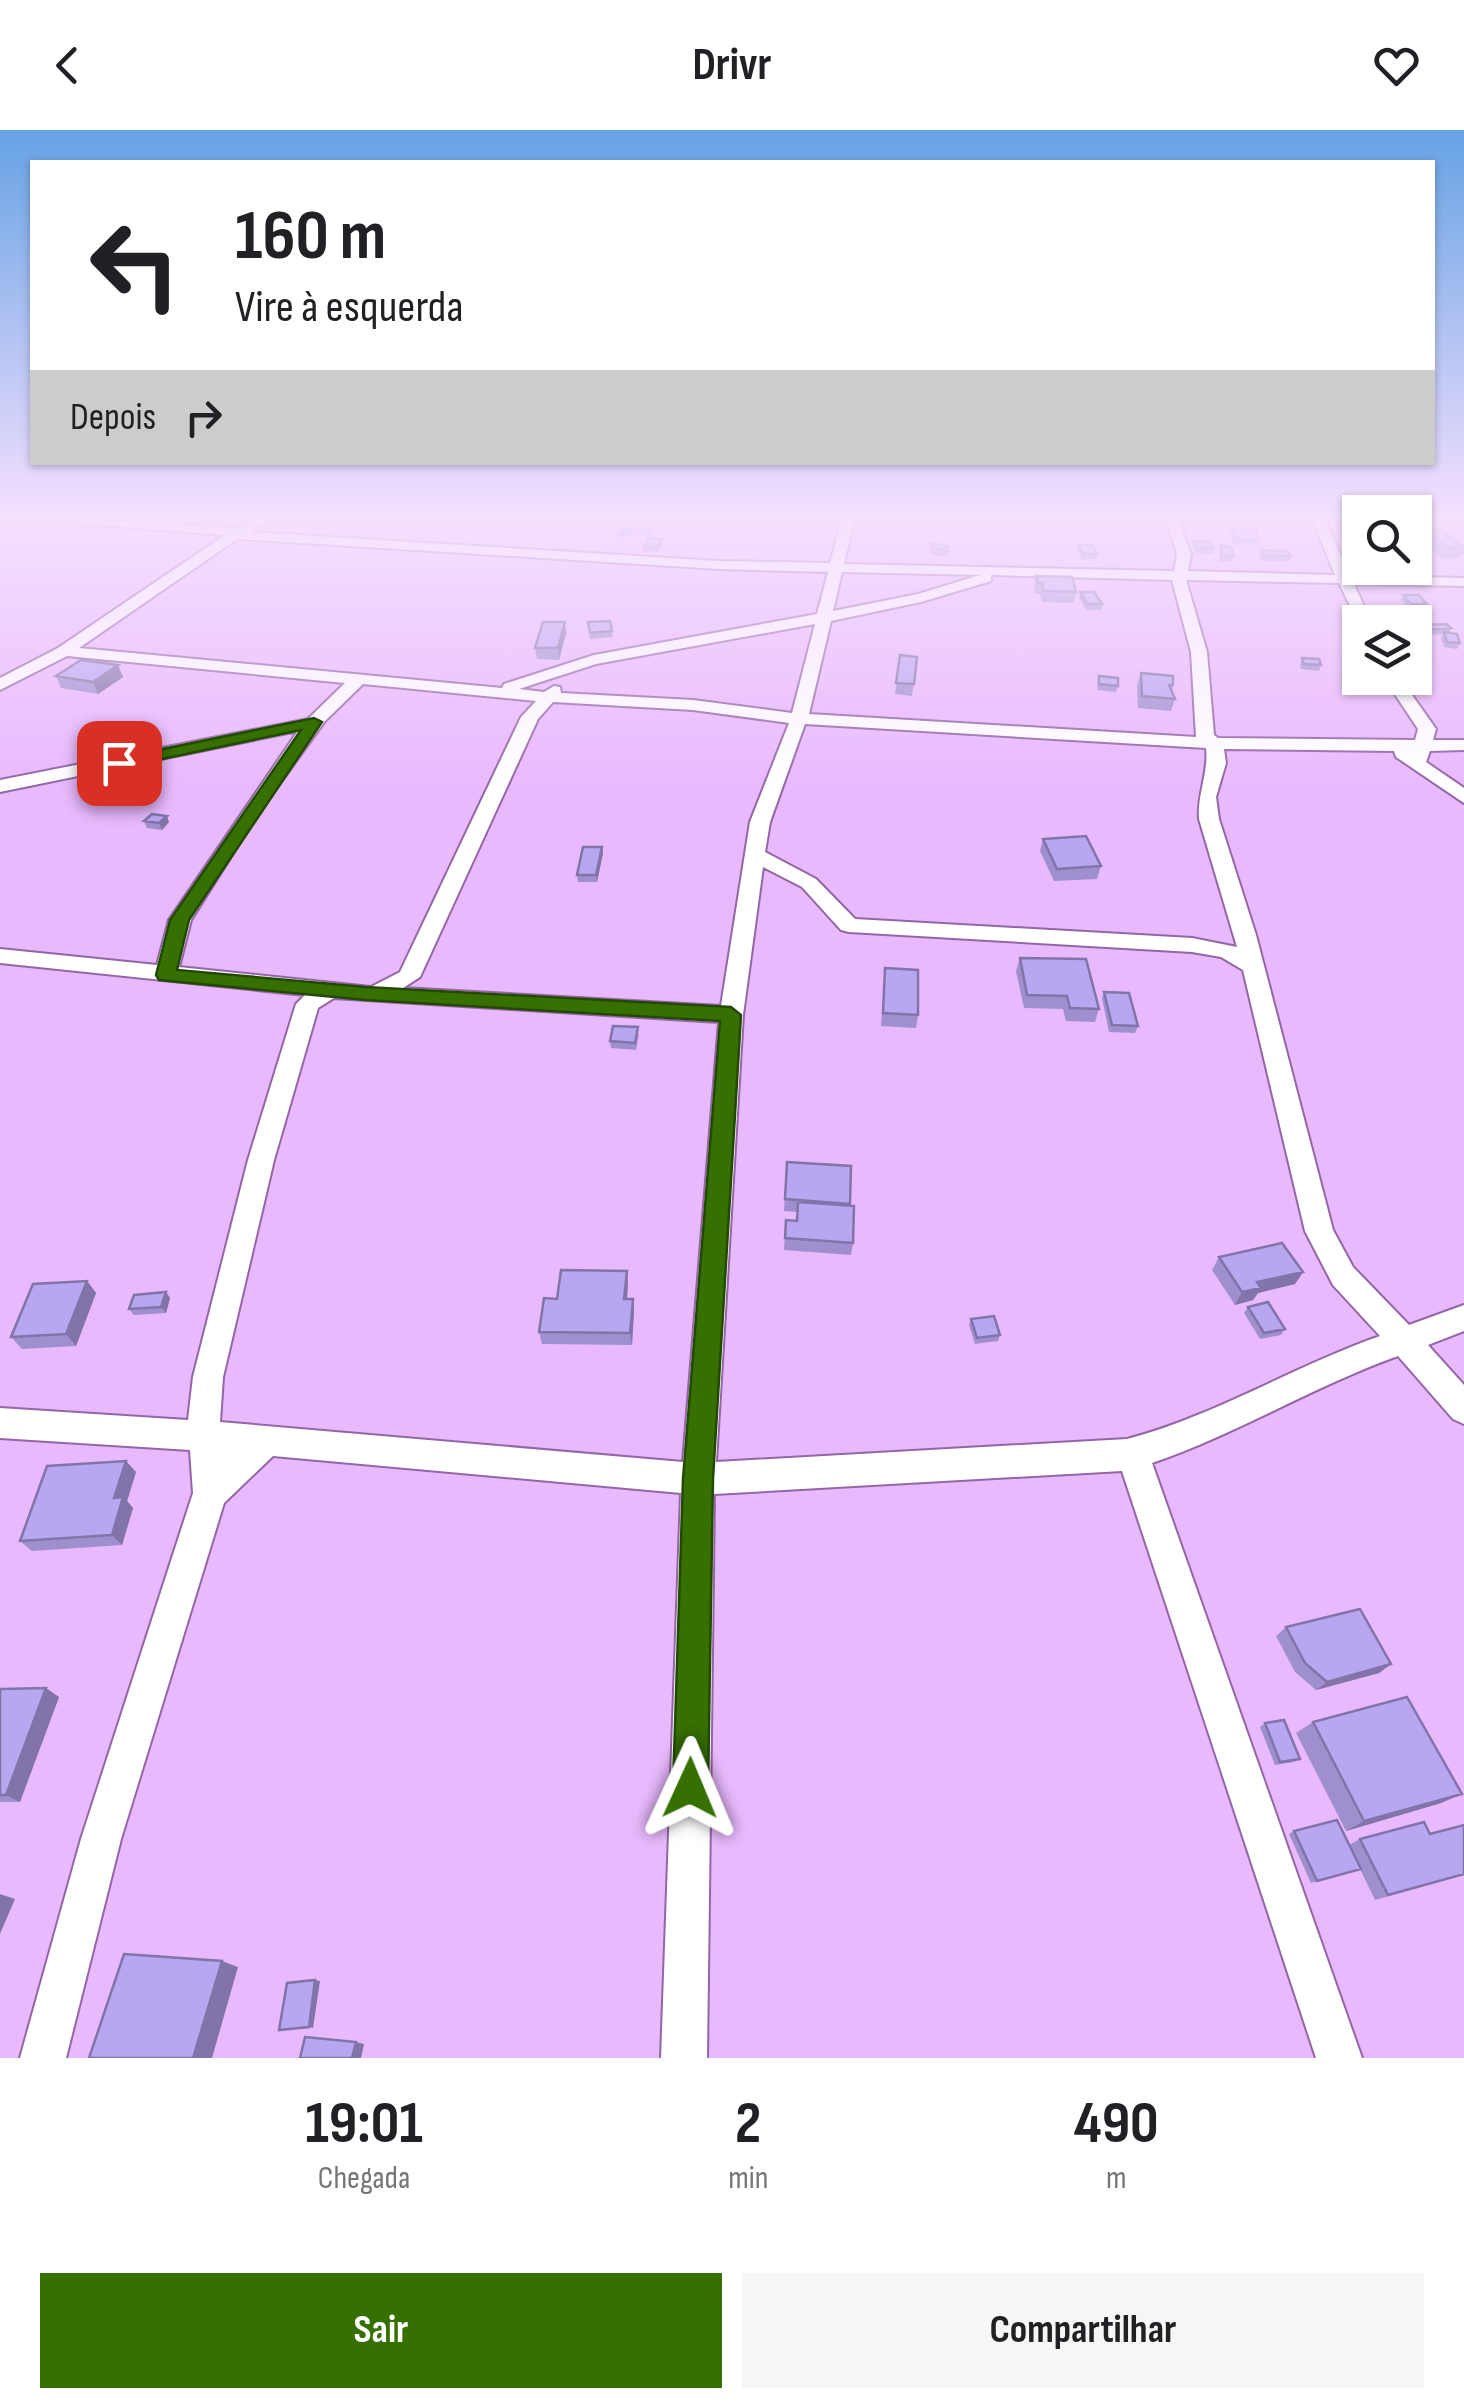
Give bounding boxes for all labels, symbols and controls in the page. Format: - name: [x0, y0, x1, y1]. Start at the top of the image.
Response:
- icon: back: [40, 38, 95, 93]
- text: Drivr: [692, 38, 772, 93]
- icon: heart: [1369, 38, 1424, 93]
- text: 160 m: [235, 195, 386, 279]
- icon: left: [70, 200, 200, 330]
- text: Vire à esquerda: [235, 280, 464, 335]
- icon: right: [176, 390, 231, 445]
- text: Depois: [70, 395, 156, 440]
- map controls: [1342, 495, 1432, 695]
- button: search: [1342, 495, 1432, 585]
- button: layers: [1342, 605, 1432, 695]
- pin: [77, 721, 162, 806]
- icon: arrive: [92, 736, 147, 791]
- position arrow: [638, 1736, 742, 1840]
- text: 19:01: [305, 2088, 423, 2160]
- text: 2: [735, 2088, 761, 2160]
- text: 490: [1074, 2088, 1159, 2160]
- text: Chegada: [318, 2159, 410, 2198]
- text: min: [728, 2159, 768, 2198]
- text: m: [1106, 2159, 1126, 2198]
- button: Sair: [40, 2273, 722, 2388]
- button: Compartilhar: [742, 2273, 1424, 2388]

